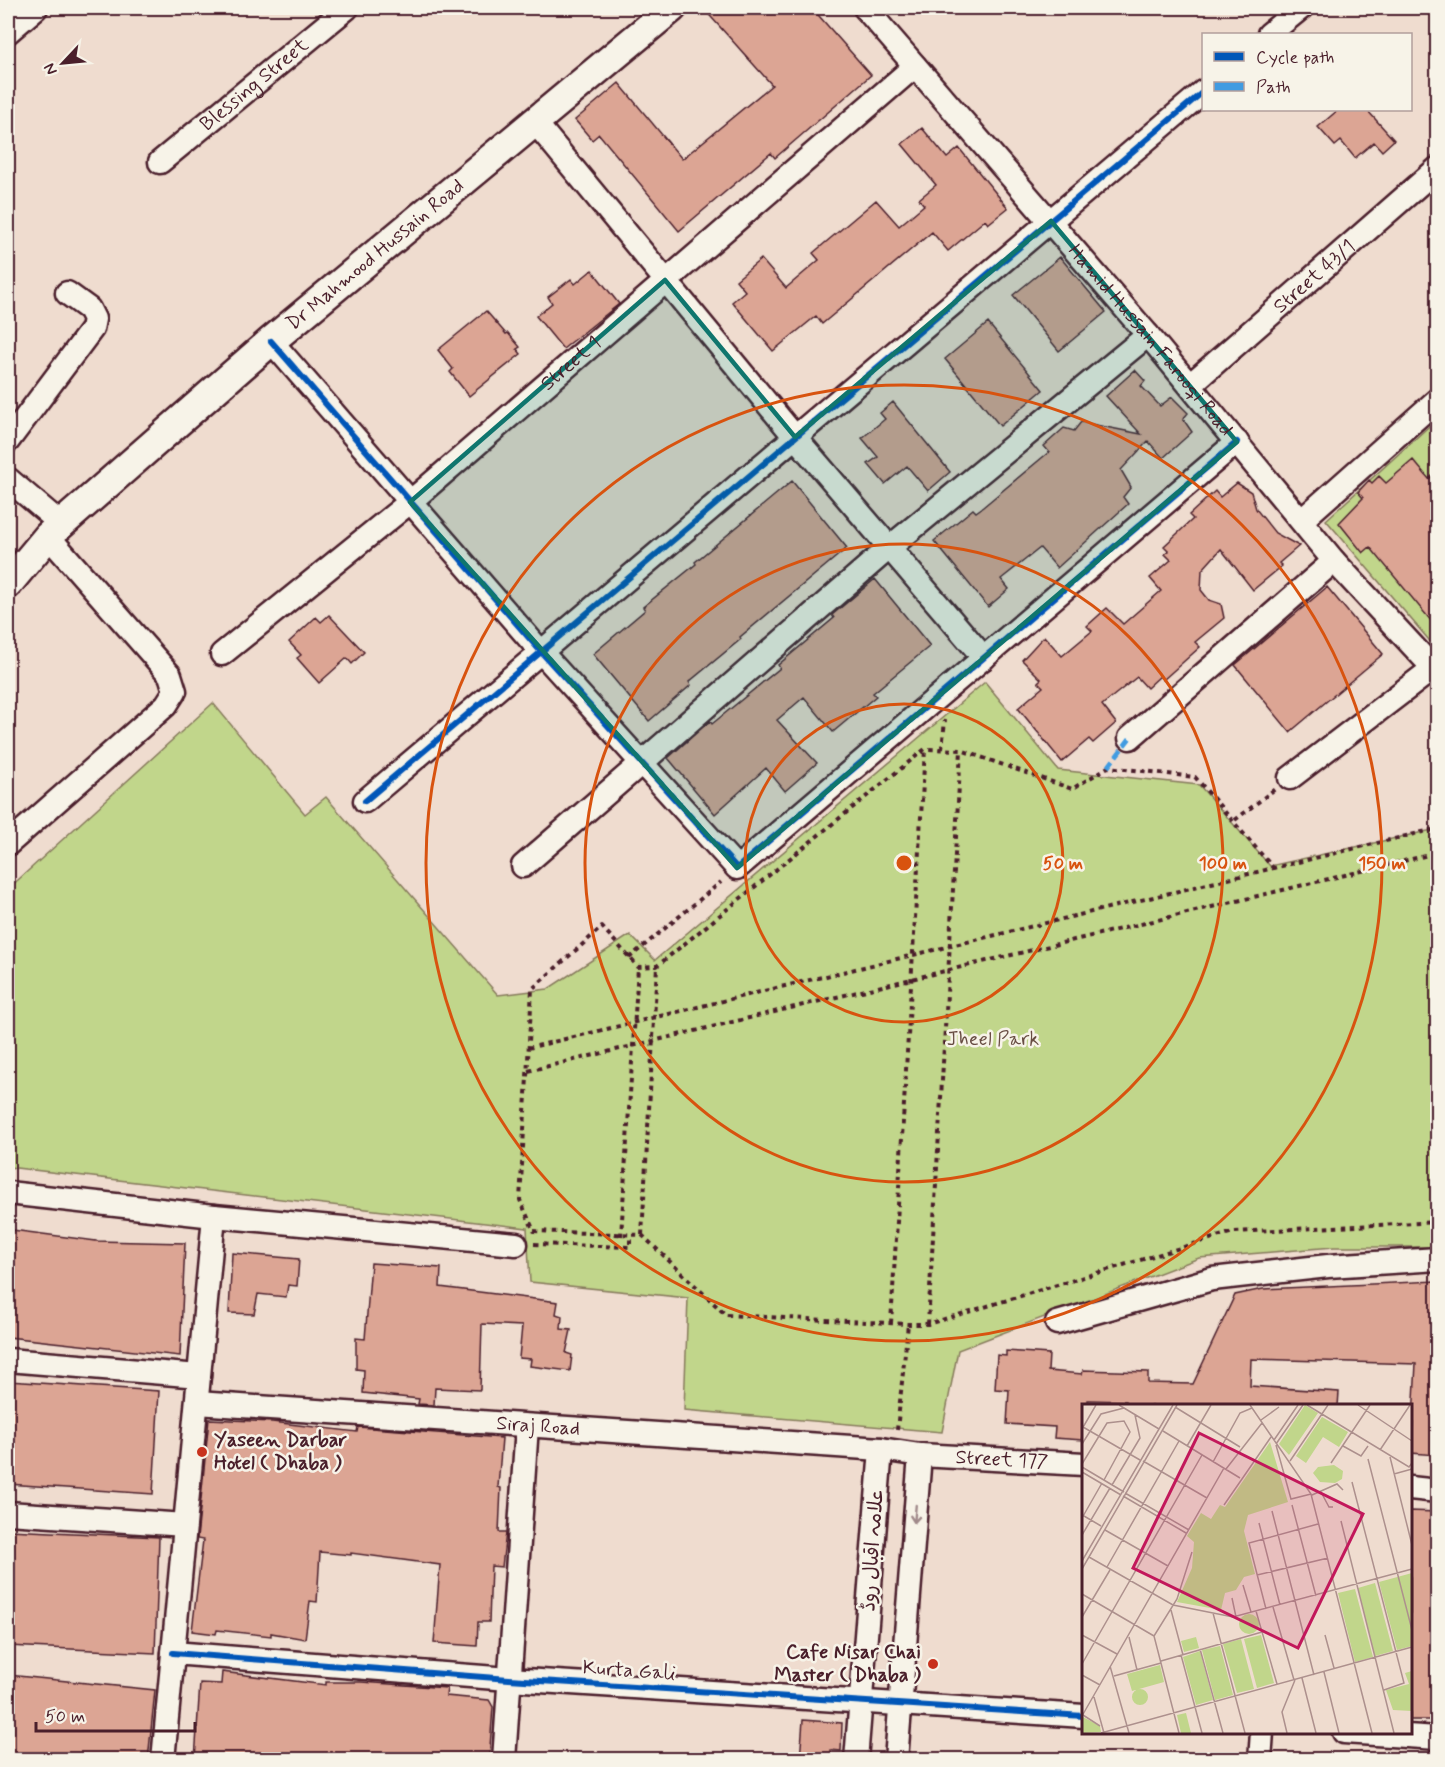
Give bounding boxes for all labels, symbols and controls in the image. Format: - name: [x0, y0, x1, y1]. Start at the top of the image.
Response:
- street label: Blessing Street: [194, 32, 314, 137]
- north arrow: [33, 33, 93, 93]
- legend: [1202, 33, 1412, 111]
- text: Cycle path: [1256, 46, 1334, 70]
- text: N: [39, 60, 63, 78]
- text: Path: [1256, 76, 1291, 100]
- street label: Dr Mahmood Hussain Road: [280, 173, 470, 336]
- street label: Street 43/1: [1267, 233, 1361, 320]
- street label: Hamid Hussain Farooqi Road: [1062, 238, 1239, 442]
- street label: Street 1: [535, 330, 607, 397]
- text: 50 m: [1043, 852, 1083, 876]
- text: 100 m: [1199, 852, 1247, 876]
- text: 150 m: [1358, 852, 1406, 876]
- centre of rings: [894, 853, 914, 873]
- park label: Jheel Park: [947, 1026, 1039, 1053]
- inset map: [1082, 1404, 1412, 1734]
- street label: Siraj Road: [495, 1410, 581, 1442]
- place label: Yaseen Darbar Hotel ( Dhaba ): [214, 1427, 348, 1477]
- street label: Street 177: [955, 1443, 1049, 1476]
- marker: Yaseen Darbar Hotel ( Dhaba ): [195, 1445, 209, 1459]
- street label: علامہ اقبال روڈ: [855, 1488, 891, 1612]
- one-way arrow: [909, 1503, 920, 1523]
- place label: Cafe Nisar Chai Master ( Dhaba ): [774, 1639, 922, 1689]
- street label: Kurta Gali: [582, 1654, 676, 1688]
- marker: Cafe Nisar Chai Master ( Dhaba ): [926, 1657, 940, 1671]
- scale bar: [36, 1695, 195, 1733]
- text: 50 m: [45, 1705, 85, 1729]

